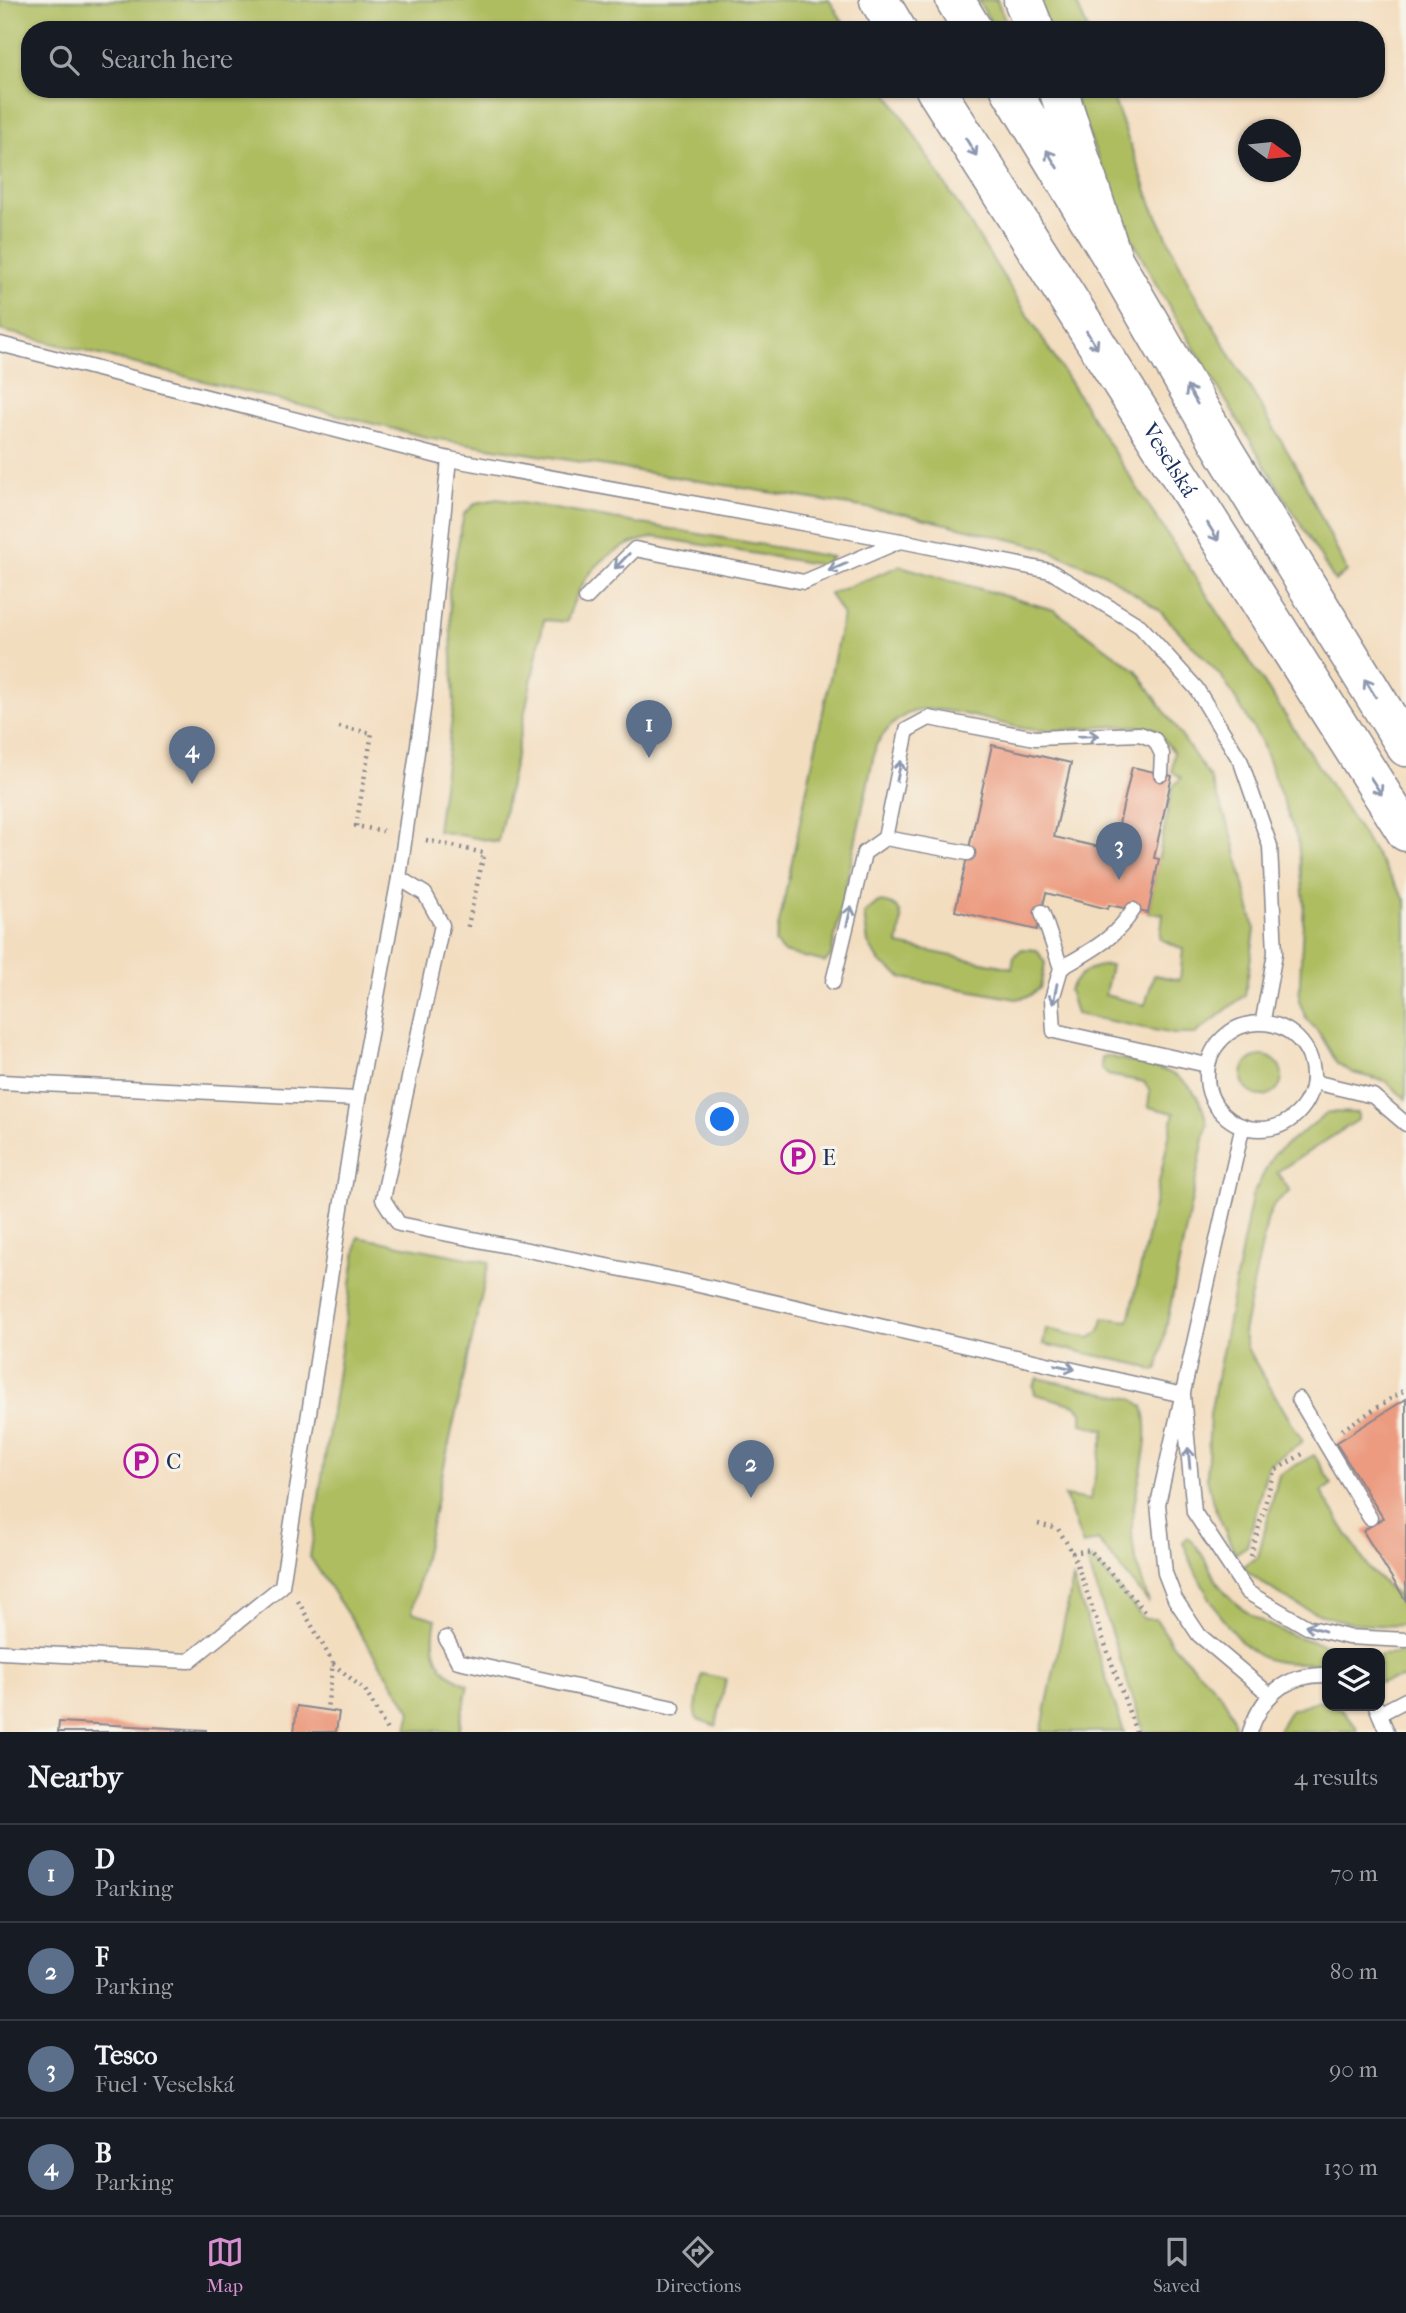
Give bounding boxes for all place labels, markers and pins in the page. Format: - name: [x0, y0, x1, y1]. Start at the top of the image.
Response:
- pin: 1: [626, 700, 672, 758]
- pin: 4: [169, 726, 215, 784]
- pin: 3: [1096, 822, 1142, 880]
- parking icon: E: [779, 1138, 817, 1176]
- place label: E: [822, 1144, 836, 1171]
- pin: 2: [728, 1440, 774, 1498]
- parking icon: C: [122, 1442, 160, 1480]
- place label: C: [166, 1448, 182, 1475]

